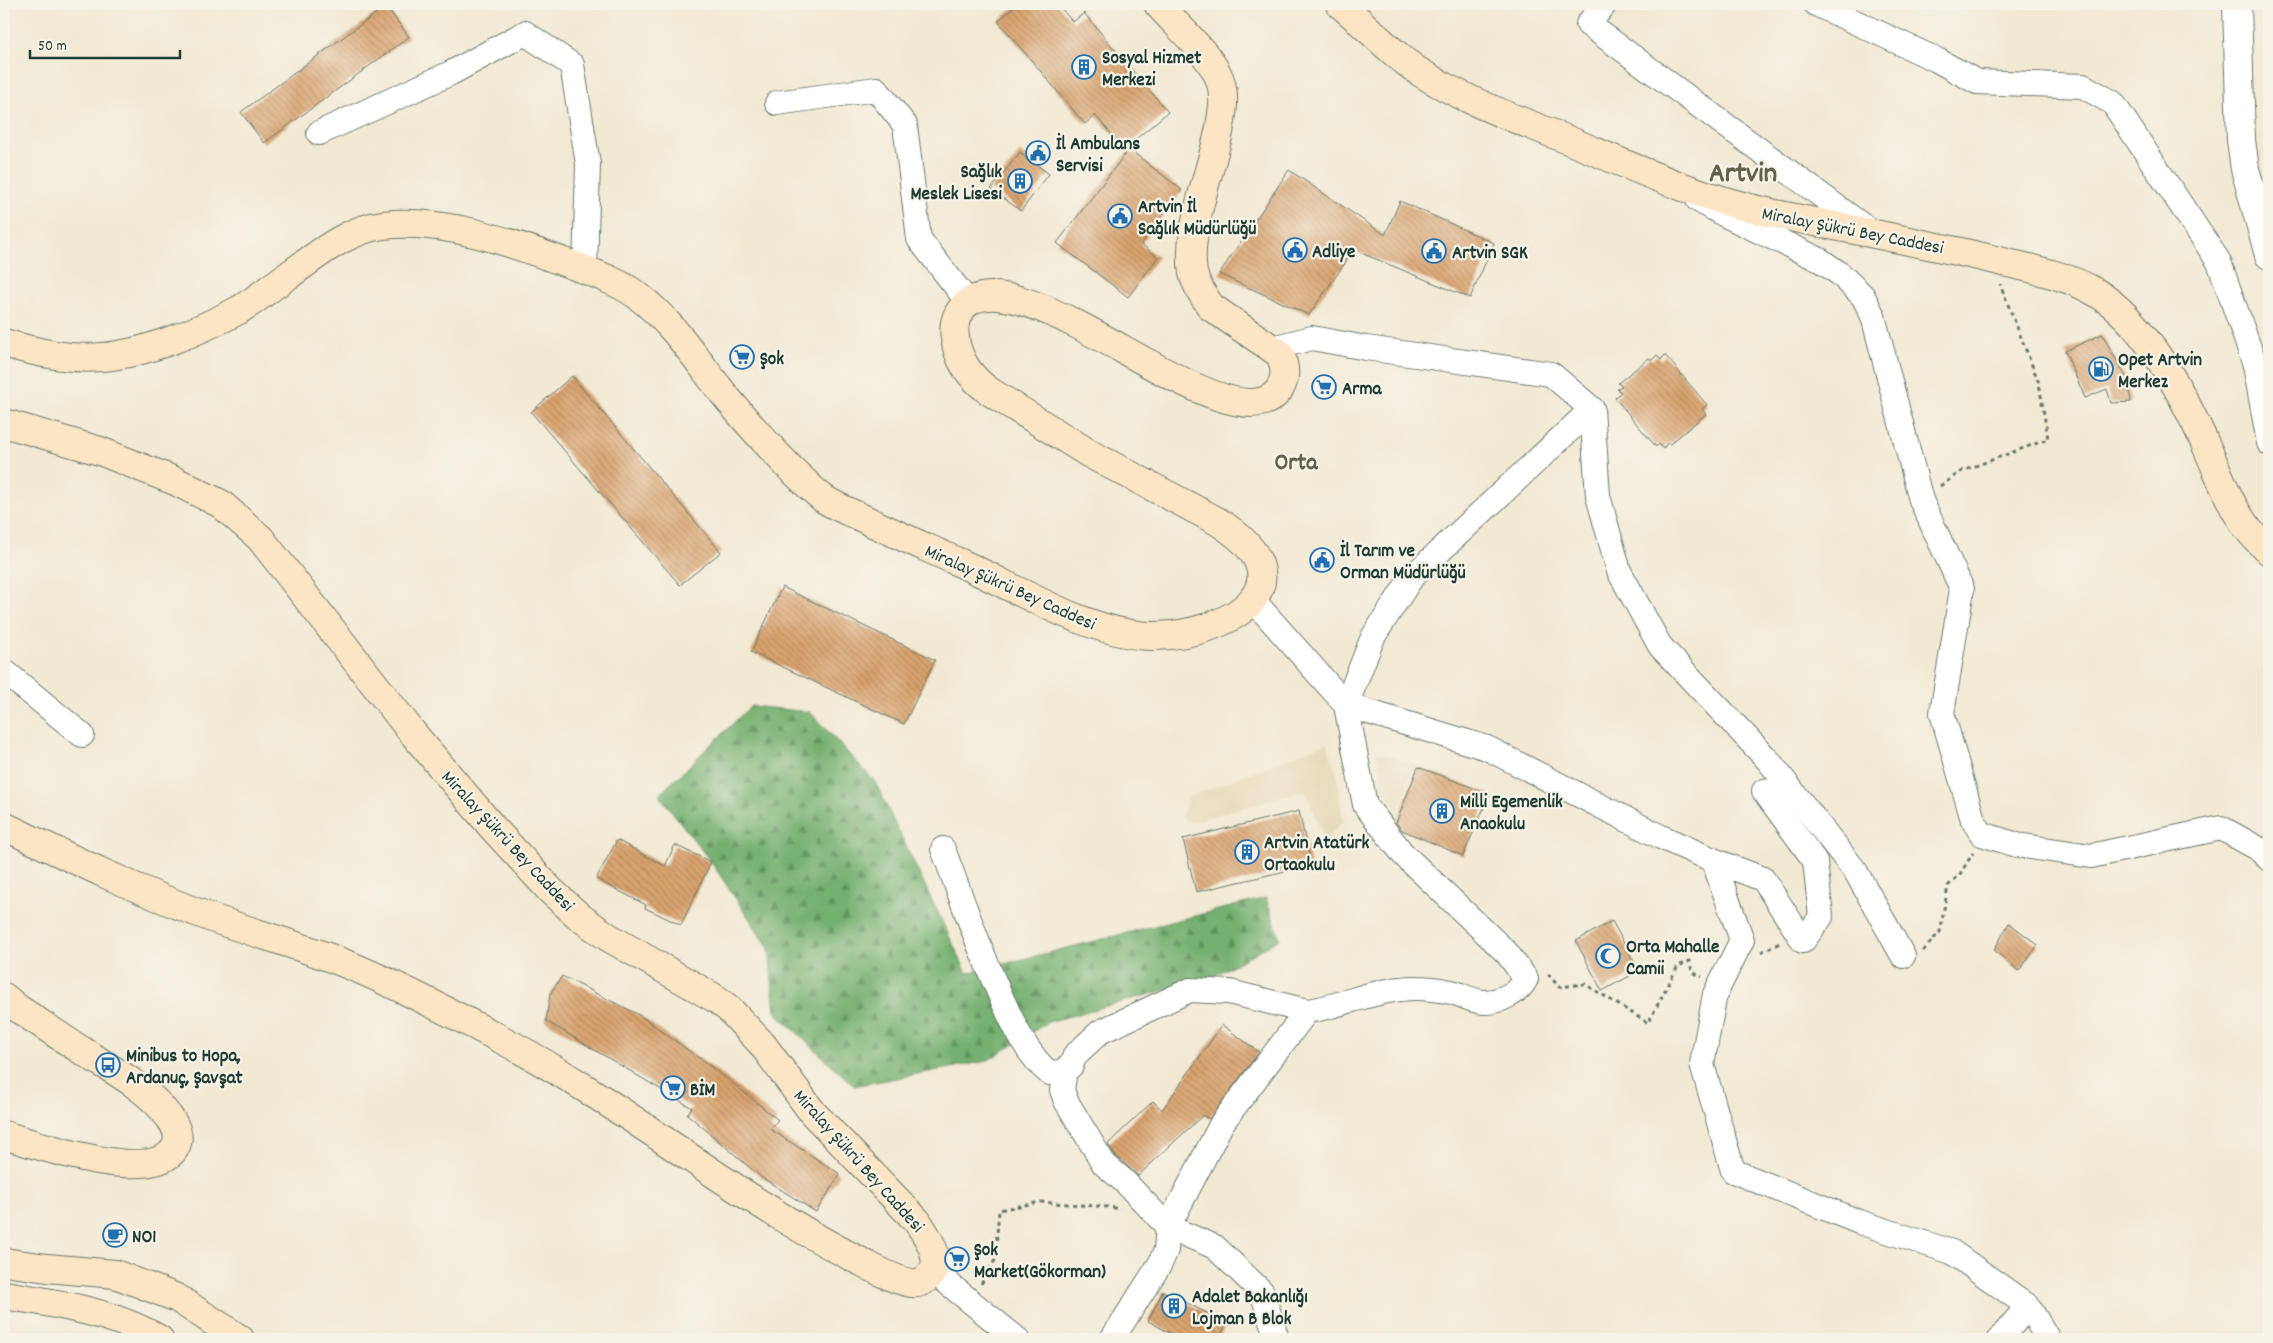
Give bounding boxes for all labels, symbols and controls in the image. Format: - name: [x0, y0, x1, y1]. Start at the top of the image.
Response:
- scale bar: [30, 28, 180, 60]
- text: 50 m: [38, 36, 67, 58]
- place label: Sosyal Hizmet Merkezi: [1102, 46, 1201, 95]
- building icon: Sosyal Hizmet Merkezi: [1071, 54, 1097, 80]
- place label: İl Ambulans Servisi: [1056, 132, 1140, 181]
- public building icon: İl Ambulans Servisi: [1025, 140, 1051, 166]
- district label: Artvin: [1709, 155, 1777, 196]
- place label: Sağlık Meslek Lisesi: [910, 160, 1003, 209]
- building icon: Sağlık Meslek Lisesi: [1007, 168, 1033, 194]
- place label: Artvin İl Sağlık Müdürlüğü: [1138, 195, 1256, 244]
- street label: Miralay Şükrü Bey Caddesi: [1759, 202, 1946, 263]
- public building icon: Artvin İl Sağlık Müdürlüğü: [1107, 203, 1133, 229]
- public building icon: Adliye: [1282, 237, 1308, 263]
- public building icon: Artvin SGK: [1421, 238, 1447, 264]
- place label: Adliye: [1312, 240, 1355, 267]
- place label: Artvin SGK: [1452, 241, 1528, 268]
- supermarket icon: Şok: [729, 344, 755, 370]
- place label: Şok: [760, 347, 784, 374]
- place label: Opet Artvin Merkez: [2118, 348, 2202, 397]
- fuel station icon: Opet Artvin Merkez: [2088, 356, 2114, 382]
- supermarket icon: Arma: [1311, 374, 1337, 400]
- place label: Arma: [1342, 377, 1382, 404]
- district label: Orta: [1275, 447, 1318, 481]
- street label: Miralay Şükrü Bey Caddesi: [920, 539, 1100, 639]
- place label: İl Tarım ve Orman Müdürlüğü: [1340, 539, 1466, 588]
- public building icon: İl Tarım ve Orman Müdürlüğü: [1309, 547, 1335, 573]
- street label: Miralay Şükrü Bey Caddesi: [434, 766, 580, 920]
- place label: Milli Egemenlik Anaokulu: [1460, 790, 1563, 839]
- building icon: Milli Egemenlik Anaokulu: [1429, 798, 1455, 824]
- place label: Artvin Atatürk Ortaokulu: [1264, 831, 1370, 880]
- building icon: Artvin Atatürk Ortaokulu: [1234, 839, 1260, 865]
- place label: Orta Mahalle Camii: [1626, 935, 1719, 984]
- mosque icon: Orta Mahalle Camii: [1595, 943, 1621, 969]
- place label: Minibus to Hopa, Ardanuç, Şavşat: [126, 1044, 243, 1093]
- bus stop icon: Minibus to Hopa, Ardanuç, Şavşat: [95, 1052, 121, 1078]
- supermarket icon: BİM: [660, 1075, 686, 1101]
- place label: BİM: [690, 1078, 715, 1105]
- street label: Miralay Şükrü Bey Caddesi: [786, 1085, 930, 1240]
- cafe icon: NO1: [102, 1222, 128, 1248]
- place label: NO1: [132, 1225, 156, 1252]
- place label: Şok Market(Gökorman): [974, 1238, 1106, 1287]
- supermarket icon: Şok Market(Gökorman): [944, 1246, 970, 1272]
- place label: Adalet Bakanlığı Lojman B Blok: [1192, 1285, 1308, 1334]
- building icon: Adalet Bakanlığı Lojman B Blok: [1161, 1293, 1187, 1319]

